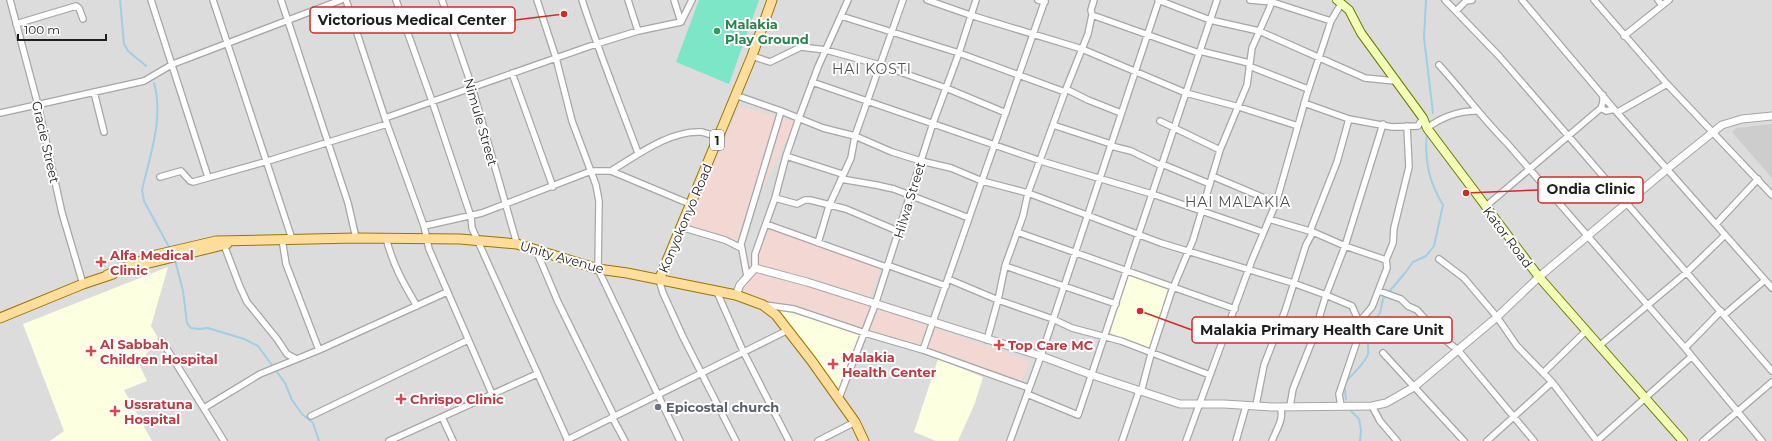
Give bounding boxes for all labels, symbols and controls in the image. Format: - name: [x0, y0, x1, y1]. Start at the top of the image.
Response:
- callout: Victorious Medical Center: [310, 7, 515, 33]
- text: Victorious Medical Center: [317, 11, 506, 29]
- scale bar: [18, 16, 106, 42]
- place label: Malakia Play Ground: [725, 16, 809, 47]
- text: 100 m: [24, 22, 60, 37]
- marker: Malakia Play Ground: [712, 26, 722, 36]
- district label: HAI KOSTI: [832, 60, 912, 78]
- street label: Nimule Street: [461, 76, 501, 168]
- street label: Gracie Street: [29, 99, 63, 185]
- road number: 1: [710, 130, 724, 150]
- street label: Hilwa Street: [890, 160, 928, 240]
- street label: Konyokonyo Road: [655, 161, 715, 275]
- callout: Ondia Clinic: [1538, 177, 1643, 203]
- text: Ondia Clinic: [1547, 180, 1636, 198]
- district label: HAI MALAKIA: [1185, 193, 1291, 211]
- street label: Kator Road: [1480, 203, 1536, 271]
- street label: Unity Avenue: [518, 237, 606, 277]
- place label: Alfa Medical Clinic: [109, 247, 194, 278]
- marker: Alfa Medical Clinic: [95, 256, 107, 268]
- callout: Malakia Primary Health Care Unit: [1192, 317, 1452, 343]
- text: Malakia Primary Health Care Unit: [1200, 321, 1444, 339]
- place label: Al Sabbah Children Hospital: [99, 336, 218, 367]
- place label: Top Care MC: [1008, 337, 1094, 353]
- marker: Top Care MC: [993, 339, 1005, 351]
- marker: Al Sabbah Children Hospital: [85, 345, 97, 357]
- place label: Malakia Health Center: [842, 349, 937, 380]
- marker: Malakia Health Center: [827, 358, 839, 370]
- place label: Chrispo Clinic: [410, 391, 504, 407]
- marker: Chrispo Clinic: [395, 393, 407, 405]
- place label: Ussratuna Hospital: [124, 396, 193, 427]
- place label: Epicostal church: [666, 399, 779, 415]
- marker: Epicostal church: [653, 402, 663, 412]
- marker: Ussratuna Hospital: [109, 405, 121, 417]

